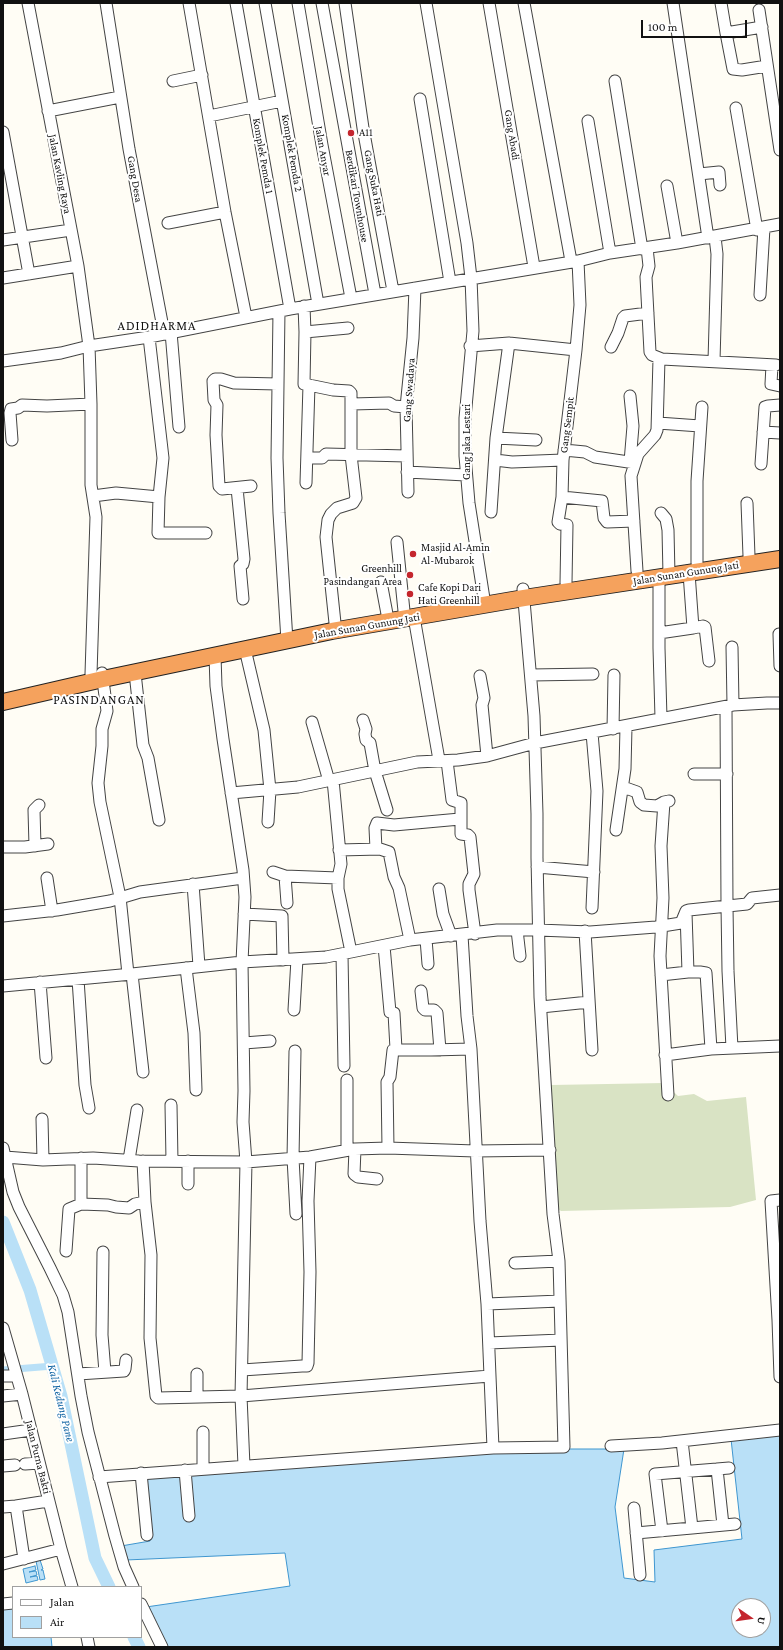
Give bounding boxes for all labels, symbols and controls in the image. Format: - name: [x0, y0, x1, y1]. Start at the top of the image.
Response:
- scale bar: [643, 12, 749, 38]
- text: 100 m: [648, 20, 677, 34]
- street label: Gang Abadi: [501, 109, 523, 161]
- street label: Komplek Pemda 2: [279, 113, 305, 193]
- street label: Komplek Pemda 1: [250, 117, 276, 195]
- street label: Jalan Anyar: [312, 125, 334, 177]
- place label: A11: [359, 126, 373, 140]
- marker: A11: [346, 128, 356, 138]
- street label: Jalan Kavling Raya: [46, 133, 74, 215]
- street label: Berdikari Townhouse: [342, 149, 372, 243]
- street label: Gang Suka Hati: [361, 149, 387, 217]
- street label: Gang Desa: [124, 155, 146, 203]
- district label: ADIDHARMA: [118, 318, 196, 334]
- street label: Gang Swadaya: [400, 357, 418, 423]
- street label: Gang Sempit: [557, 396, 577, 454]
- street label: Gang Jaka Lestari: [460, 404, 474, 480]
- place label: Masjid Al-Amin Al-Mubarok: [421, 541, 490, 567]
- marker: Masjid Al-Amin Al-Mubarok: [408, 549, 418, 559]
- street label: Jalan Sunan Gunung Jati: [632, 558, 740, 588]
- place label: Greenhill Pasindangan Area: [323, 562, 402, 588]
- marker: Greenhill Pasindangan Area: [405, 570, 415, 580]
- place label: Cafe Kopi Dari Hati Greenhill: [418, 581, 481, 607]
- marker: Cafe Kopi Dari Hati Greenhill: [405, 589, 415, 599]
- street label: Jalan Sunan Gunung Jati: [313, 610, 421, 642]
- district label: PASINDANGAN: [53, 692, 145, 708]
- water label: Kali Kedung Pane: [44, 1363, 78, 1443]
- street label: Jalan Purna Bakti: [22, 1419, 54, 1495]
- legend: [12, 1586, 142, 1638]
- text: Jalan: [50, 1595, 74, 1609]
- north arrow: [731, 1598, 771, 1638]
- text: Air: [50, 1615, 64, 1629]
- text: U: [755, 1615, 768, 1625]

